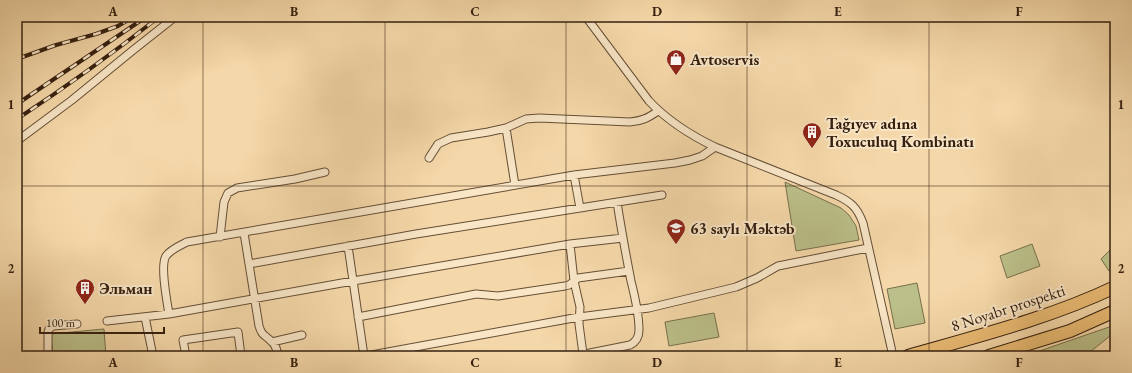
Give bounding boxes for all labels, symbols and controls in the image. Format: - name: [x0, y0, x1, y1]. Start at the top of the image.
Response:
- text: A: [107, 3, 118, 20]
- text: B: [290, 3, 298, 20]
- text: C: [470, 3, 480, 20]
- text: D: [652, 3, 662, 20]
- text: E: [834, 3, 842, 20]
- text: F: [1015, 3, 1023, 20]
- shop icon: Avtoservis: [665, 48, 687, 76]
- place label: Avtoservis: [689, 49, 760, 70]
- text: 1: [8, 96, 15, 113]
- text: 1: [1118, 96, 1125, 113]
- place label: Tağıyev adına Toxuculuq Kombinatı: [826, 113, 974, 152]
- building icon: Tağıyev adına Toxuculuq Kombinatı: [801, 121, 823, 149]
- school or university icon: 63 saylı Məktəb: [665, 217, 687, 245]
- place label: 63 saylı Məktəb: [690, 218, 795, 239]
- text: 2: [8, 260, 15, 277]
- text: 2: [1118, 260, 1125, 277]
- building icon: Эльман: [74, 277, 96, 305]
- place label: Эльман: [99, 278, 153, 299]
- street label: 8 Noyabr prospekti: [948, 280, 1068, 336]
- scale bar: [40, 309, 164, 335]
- text: 100 m: [46, 315, 76, 331]
- text: A: [107, 354, 118, 371]
- text: B: [290, 354, 298, 371]
- text: C: [470, 354, 480, 371]
- text: D: [652, 354, 662, 371]
- text: E: [834, 354, 842, 371]
- text: F: [1015, 354, 1023, 371]

